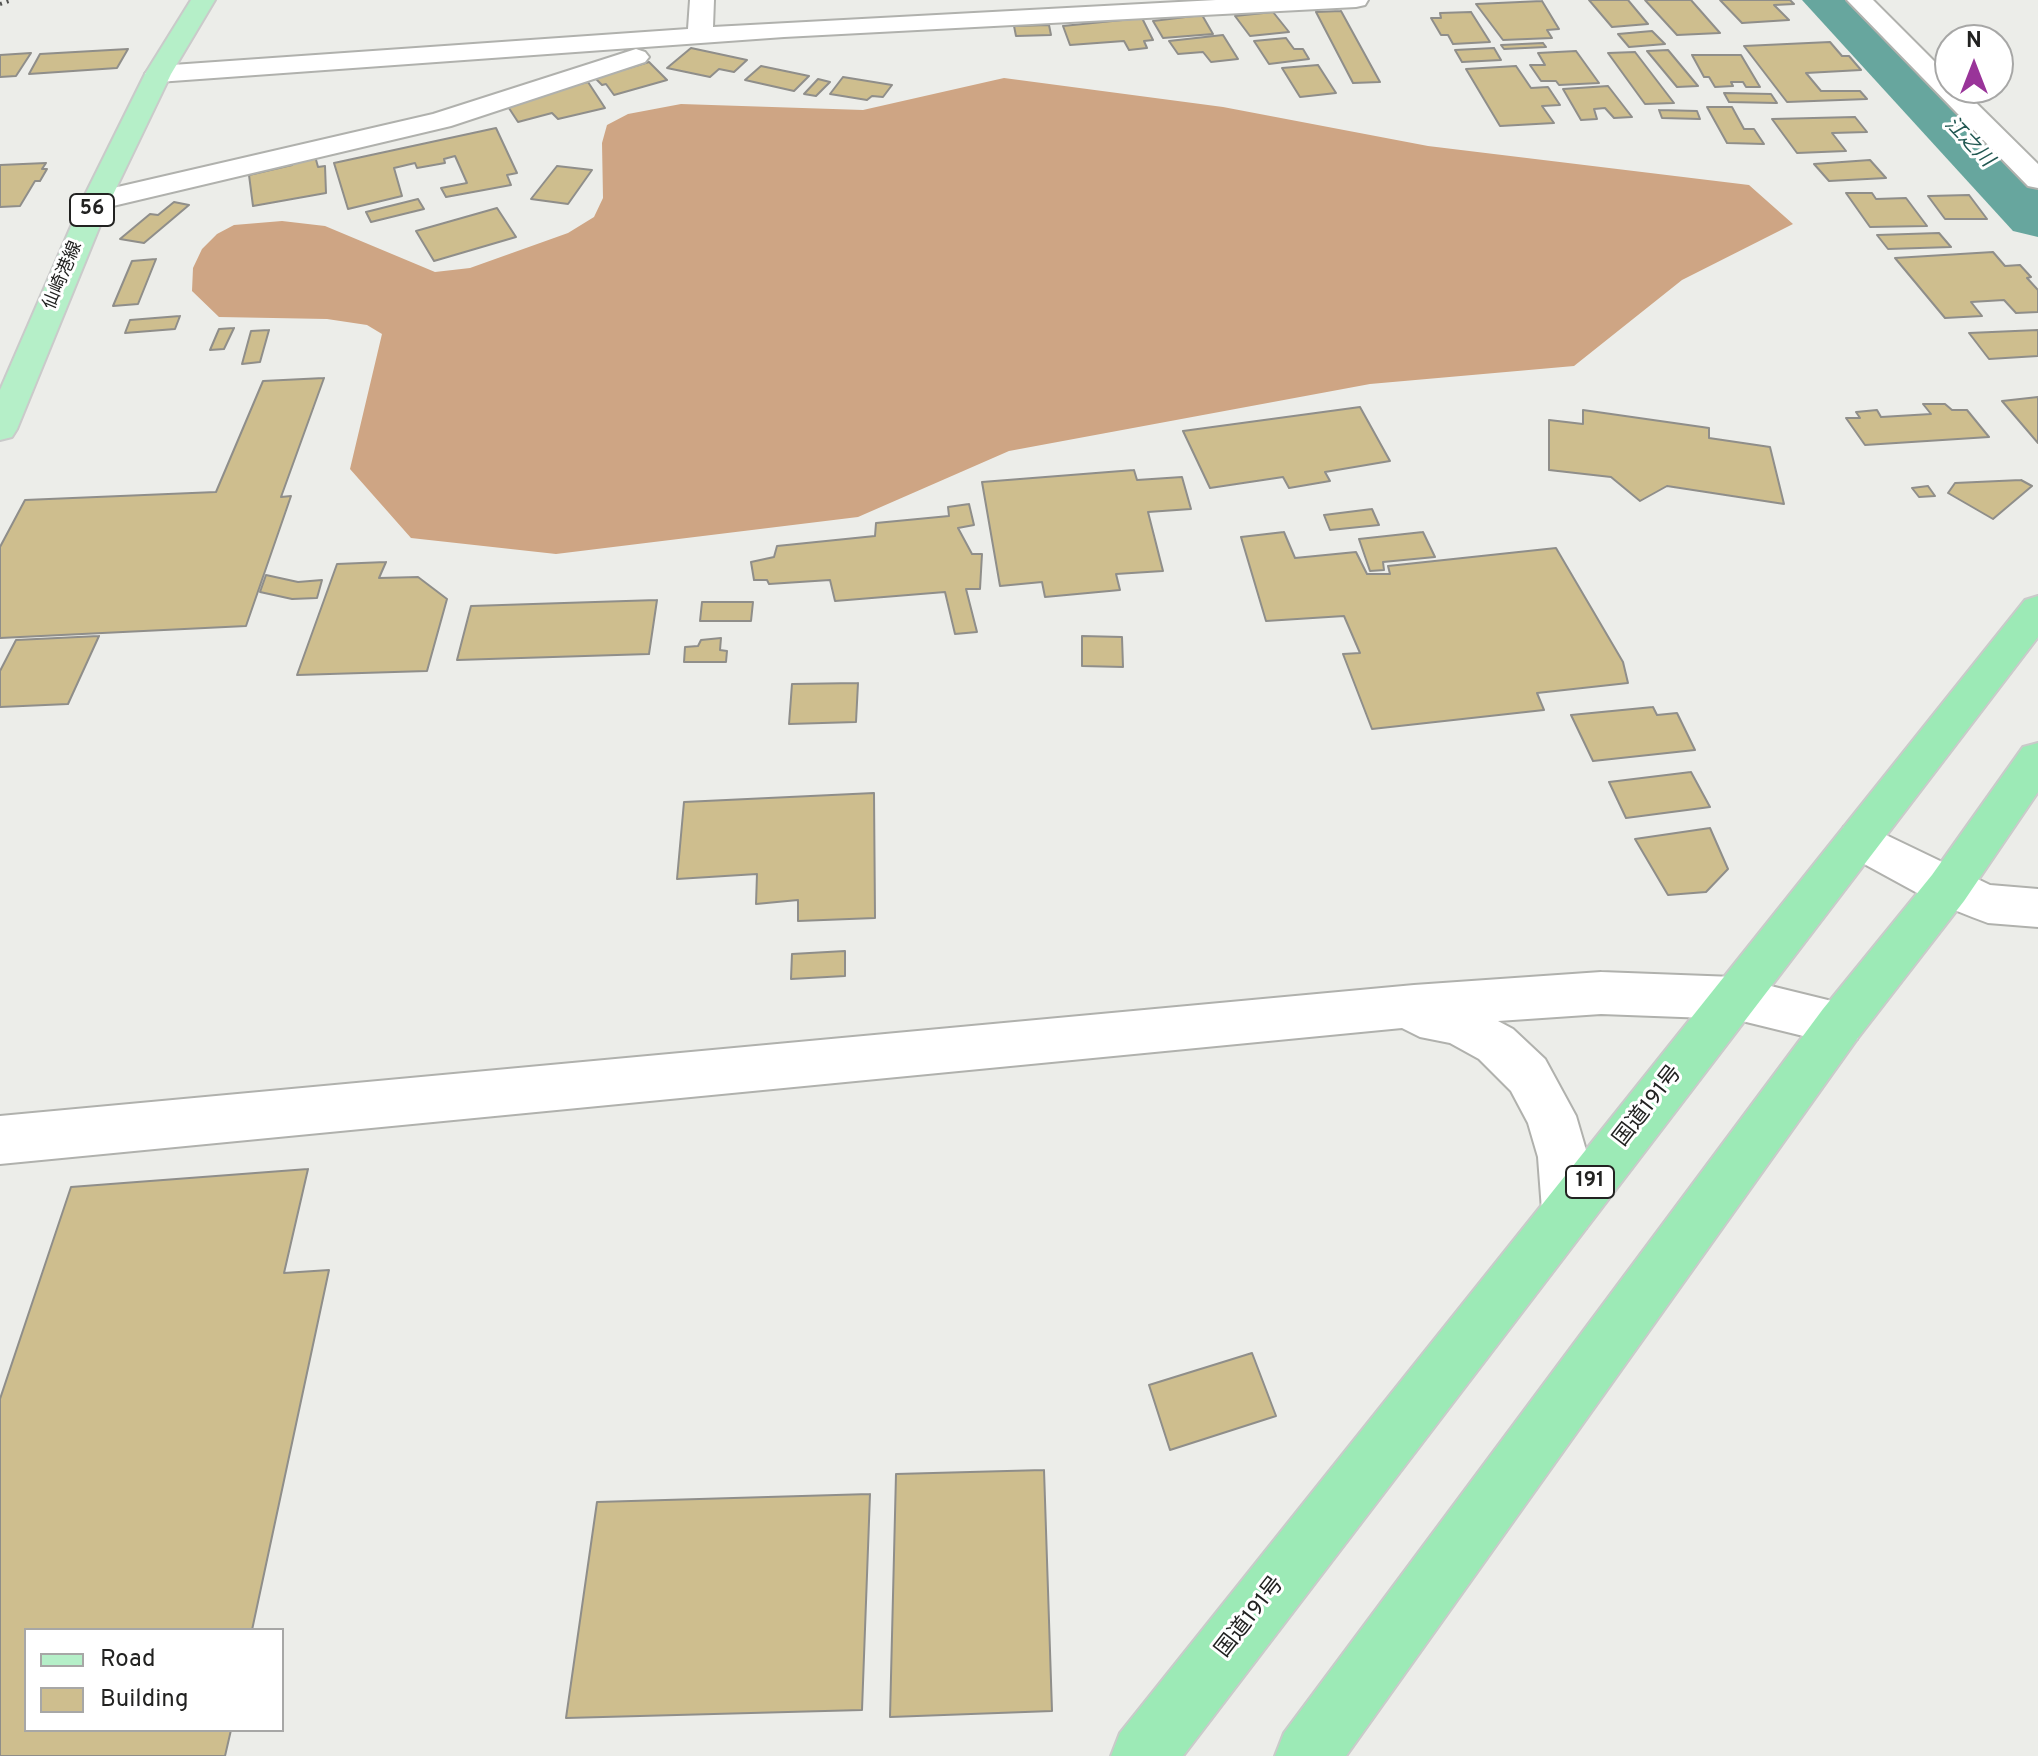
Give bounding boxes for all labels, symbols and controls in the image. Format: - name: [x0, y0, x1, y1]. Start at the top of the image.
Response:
- north arrow: [1934, 24, 2014, 104]
- text: N: [1966, 28, 1982, 55]
- water label: 江之川: [1939, 113, 1997, 173]
- road number: 56: [70, 194, 114, 226]
- street label: 仙崎港線: [40, 239, 88, 313]
- street label: 国道191号: [1609, 1061, 1689, 1153]
- road number: 191: [1566, 1166, 1614, 1198]
- street label: 国道191号: [1211, 1572, 1291, 1664]
- legend: [24, 1628, 284, 1732]
- text: Road: [100, 1645, 156, 1675]
- text: Building: [100, 1685, 189, 1715]

